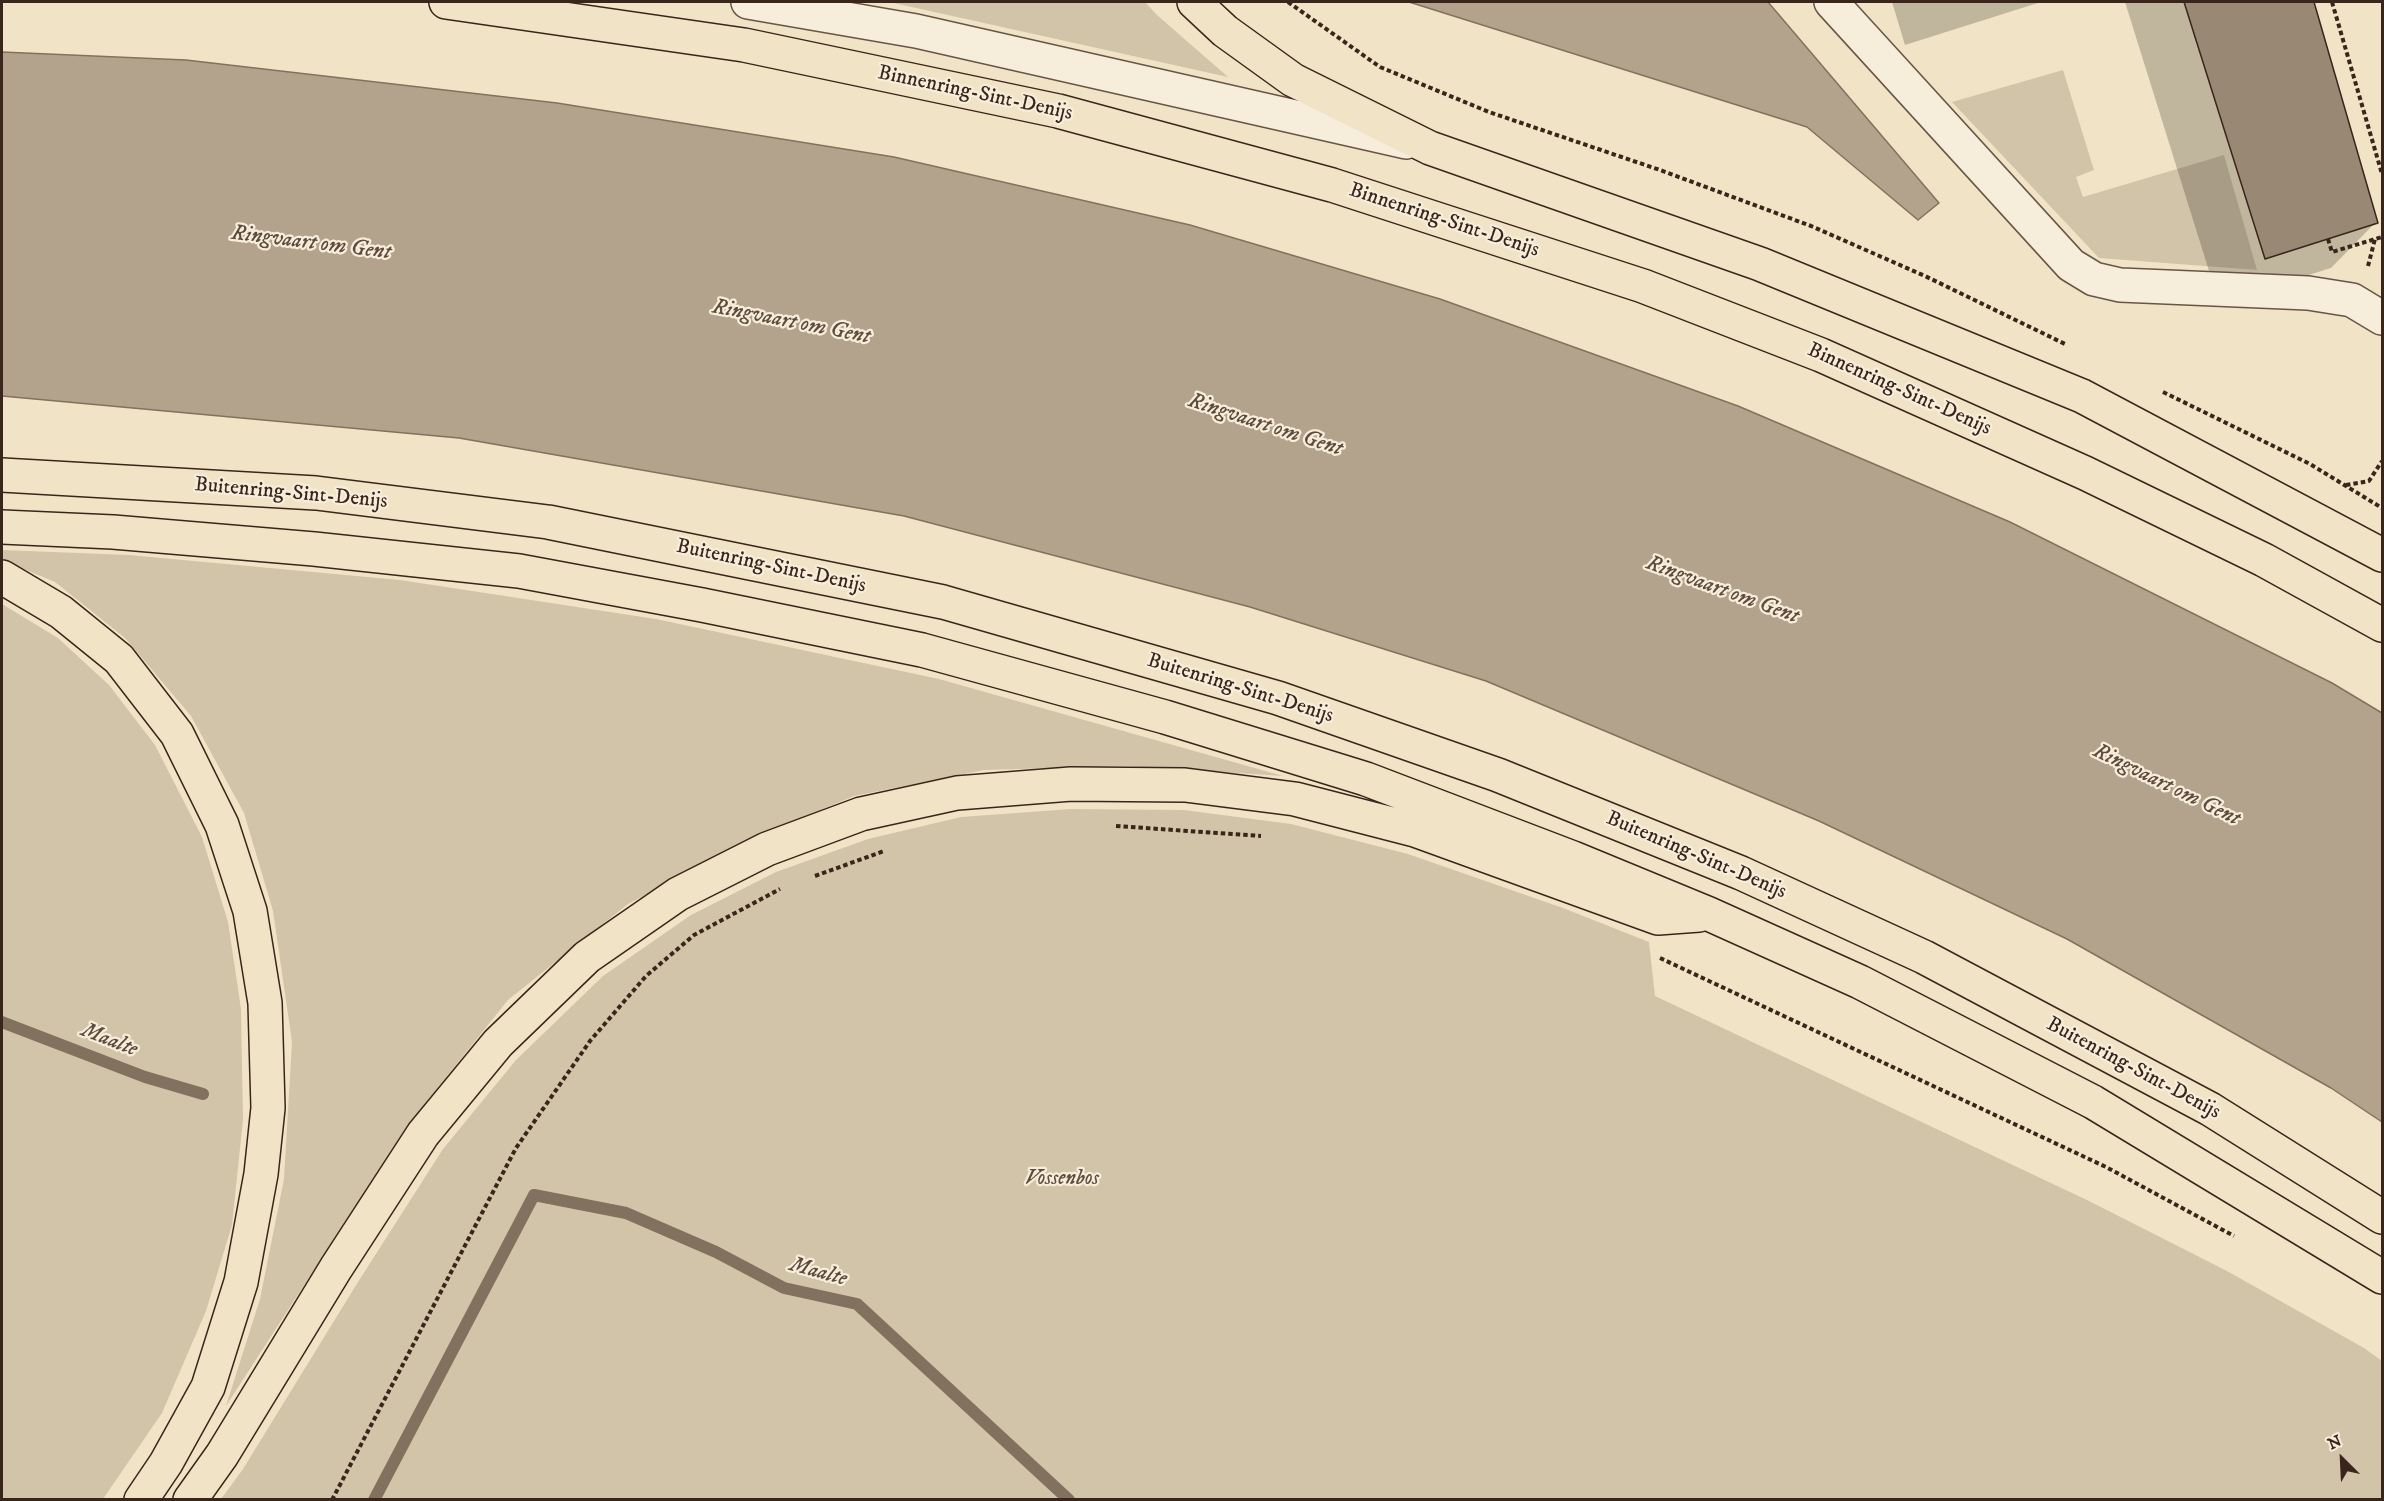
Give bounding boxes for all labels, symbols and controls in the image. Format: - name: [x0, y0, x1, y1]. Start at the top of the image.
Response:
- street label: Binnenring-Sint-Denijs: [875, 61, 1075, 127]
- street label: Binnenring-Sint-Denijs: [1346, 178, 1542, 264]
- water label: Ringvaart om Gent: [230, 221, 392, 267]
- water label: Ringvaart om Gent: [710, 295, 872, 351]
- street label: Binnenring-Sint-Denijs: [1803, 338, 1995, 442]
- water label: Ringvaart om Gent: [1185, 389, 1345, 463]
- street label: Buitenring-Sint-Denijs: [194, 473, 388, 515]
- street label: Buitenring-Sint-Denijs: [674, 535, 868, 599]
- water label: Ringvaart om Gent: [1642, 551, 1802, 631]
- street label: Buitenring-Sint-Denijs: [1144, 649, 1336, 729]
- water label: Ringvaart om Gent: [2088, 739, 2244, 833]
- street label: Buitenring-Sint-Denijs: [1602, 807, 1790, 905]
- street label: Buitenring-Sint-Denijs: [2042, 1012, 2224, 1126]
- water label: Maalte: [77, 1018, 141, 1064]
- park label: Vossenbos: [1025, 1167, 1099, 1193]
- water label: Maalte: [786, 1253, 850, 1293]
- north arrow: [2312, 1429, 2372, 1489]
- text: N: [2325, 1431, 2345, 1454]

